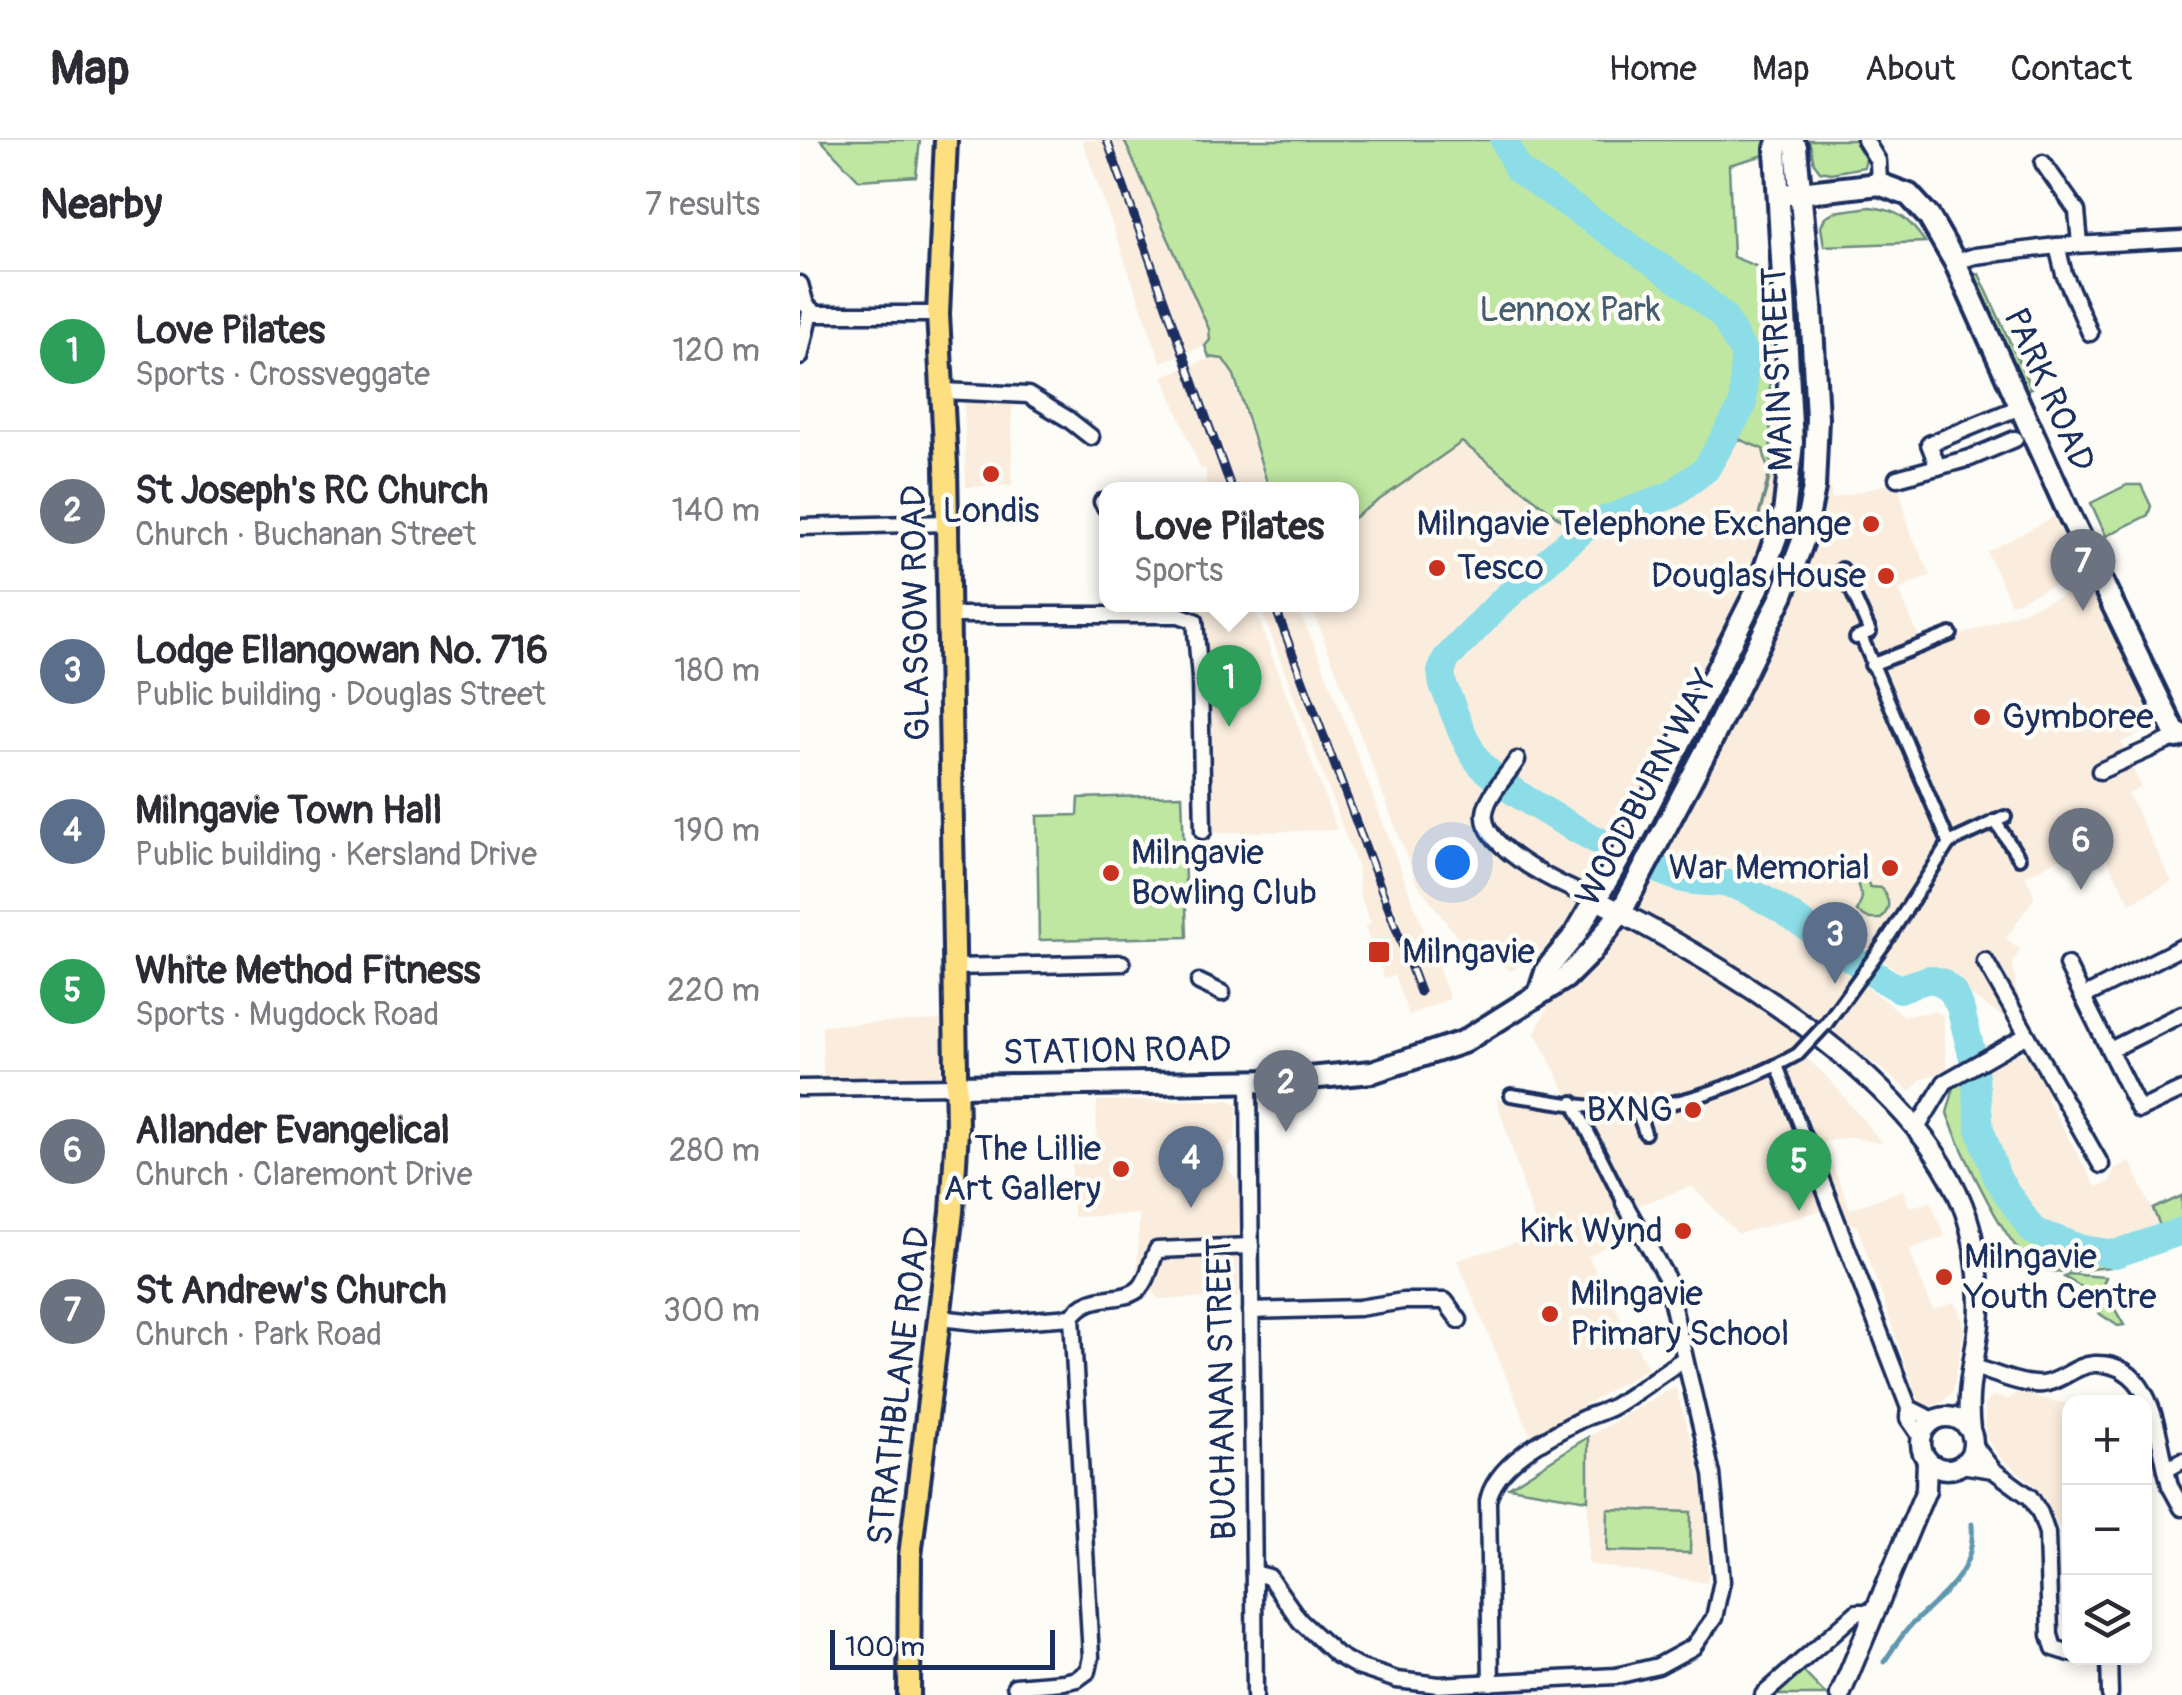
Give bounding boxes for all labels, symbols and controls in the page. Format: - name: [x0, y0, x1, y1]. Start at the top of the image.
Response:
- text: Map: [50, 39, 130, 99]
- text: Home: [1609, 47, 1697, 91]
- text: Map: [1752, 47, 1810, 91]
- text: About: [1865, 47, 1955, 91]
- text: Contact: [2010, 47, 2132, 91]
- text: Nearby: [40, 179, 162, 231]
- text: 7 results: [645, 185, 760, 225]
- street label: MAIN STREET: [1752, 266, 1804, 472]
- park label: Lennox Park: [1479, 288, 1661, 332]
- street label: PARK ROAD: [1993, 301, 2105, 479]
- text: Love Pilates: [135, 307, 325, 355]
- text: 1: [66, 331, 79, 371]
- text: 120 m: [672, 331, 760, 371]
- text: Sports · Crossveggate: [135, 355, 430, 395]
- marker: Londis: [980, 463, 1002, 485]
- text: St Joseph's RC Church: [135, 467, 488, 515]
- popup: [1099, 482, 1359, 612]
- street label: GLASGOW ROAD: [892, 485, 940, 741]
- place label: Londis: [942, 489, 1040, 533]
- text: 2: [64, 491, 81, 531]
- text: 140 m: [672, 491, 760, 531]
- place label: Milngavie Telephone Exchange: [1416, 502, 1851, 546]
- text: Love Pilates: [1134, 503, 1324, 551]
- marker: Milngavie Telephone Exchange: [1860, 513, 1882, 535]
- text: Church · Buchanan Street: [135, 515, 476, 555]
- pin: 7: [2050, 528, 2116, 611]
- place label: Tesco: [1457, 546, 1544, 590]
- text: Sports: [1134, 551, 1223, 591]
- place label: Douglas House: [1651, 554, 1866, 598]
- marker: Tesco: [1426, 557, 1448, 579]
- marker: Douglas House: [1875, 565, 1897, 587]
- text: Lodge Ellangowan No. 716: [135, 627, 548, 675]
- pin: 1: [1196, 644, 1262, 727]
- text: 3: [64, 651, 81, 691]
- text: 180 m: [674, 651, 760, 691]
- street label: WOODBURN WAY: [1566, 662, 1728, 914]
- text: Public building · Douglas Street: [135, 675, 546, 715]
- place label: Gymboree: [2002, 695, 2154, 739]
- marker: Gymboree: [1971, 706, 1993, 728]
- text: Milngavie Town Hall: [135, 787, 442, 835]
- pin: 6: [2048, 808, 2114, 890]
- text: 4: [63, 811, 82, 851]
- text: 190 m: [674, 811, 760, 851]
- place label: Milngavie Bowling Club: [1131, 831, 1317, 915]
- text: Public building · Kersland Drive: [135, 835, 537, 875]
- your location: [1427, 837, 1478, 888]
- place label: War Memorial: [1668, 846, 1870, 890]
- marker: War Memorial: [1879, 857, 1901, 879]
- marker: Milngavie Bowling Club: [1100, 862, 1122, 884]
- pin: 3: [1802, 902, 1868, 984]
- place label: Milngavie: [1402, 930, 1535, 974]
- marker: Milngavie: [1366, 939, 1392, 965]
- text: White Method Fitness: [135, 947, 480, 995]
- text: 5: [64, 971, 81, 1011]
- text: 220 m: [667, 971, 760, 1011]
- text: Sports · Mugdock Road: [135, 995, 439, 1035]
- street label: STATION ROAD: [1002, 1027, 1232, 1075]
- pin: 2: [1254, 1050, 1318, 1132]
- place label: BXNG: [1586, 1088, 1673, 1132]
- marker: BXNG: [1682, 1099, 1704, 1121]
- text: Allander Evangelical: [135, 1107, 450, 1155]
- pin: 4: [1158, 1126, 1224, 1208]
- place label: The Lillie Art Gallery: [943, 1127, 1101, 1211]
- pin: 5: [1766, 1128, 1832, 1211]
- text: 6: [63, 1131, 82, 1171]
- text: 280 m: [669, 1131, 760, 1171]
- text: Church · Claremont Drive: [135, 1155, 472, 1195]
- marker: The Lillie Art Gallery: [1110, 1158, 1132, 1180]
- place label: Kirk Wynd: [1519, 1209, 1663, 1253]
- marker: Kirk Wynd: [1672, 1220, 1694, 1242]
- street label: STRATHBLANE ROAD: [858, 1224, 940, 1548]
- place label: Milngavie Youth Centre: [1963, 1235, 2156, 1319]
- street label: BUCHANAN STREET: [1197, 1237, 1247, 1541]
- marker: Milngavie Youth Centre: [1933, 1266, 1955, 1288]
- text: St Andrew's Church: [135, 1267, 447, 1315]
- place label: Milngavie Primary School: [1570, 1272, 1789, 1356]
- text: 7: [64, 1291, 81, 1331]
- text: 300 m: [663, 1291, 760, 1331]
- marker: Milngavie Primary School: [1539, 1303, 1561, 1325]
- text: Church · Park Road: [135, 1315, 382, 1355]
- map controls: [2062, 1395, 2152, 1665]
- button: +: [2062, 1395, 2152, 1485]
- button: −: [2062, 1485, 2152, 1575]
- button: layers: [2062, 1575, 2152, 1665]
- scale bar: [830, 1625, 1055, 1670]
- text: 100 m: [845, 1630, 925, 1665]

